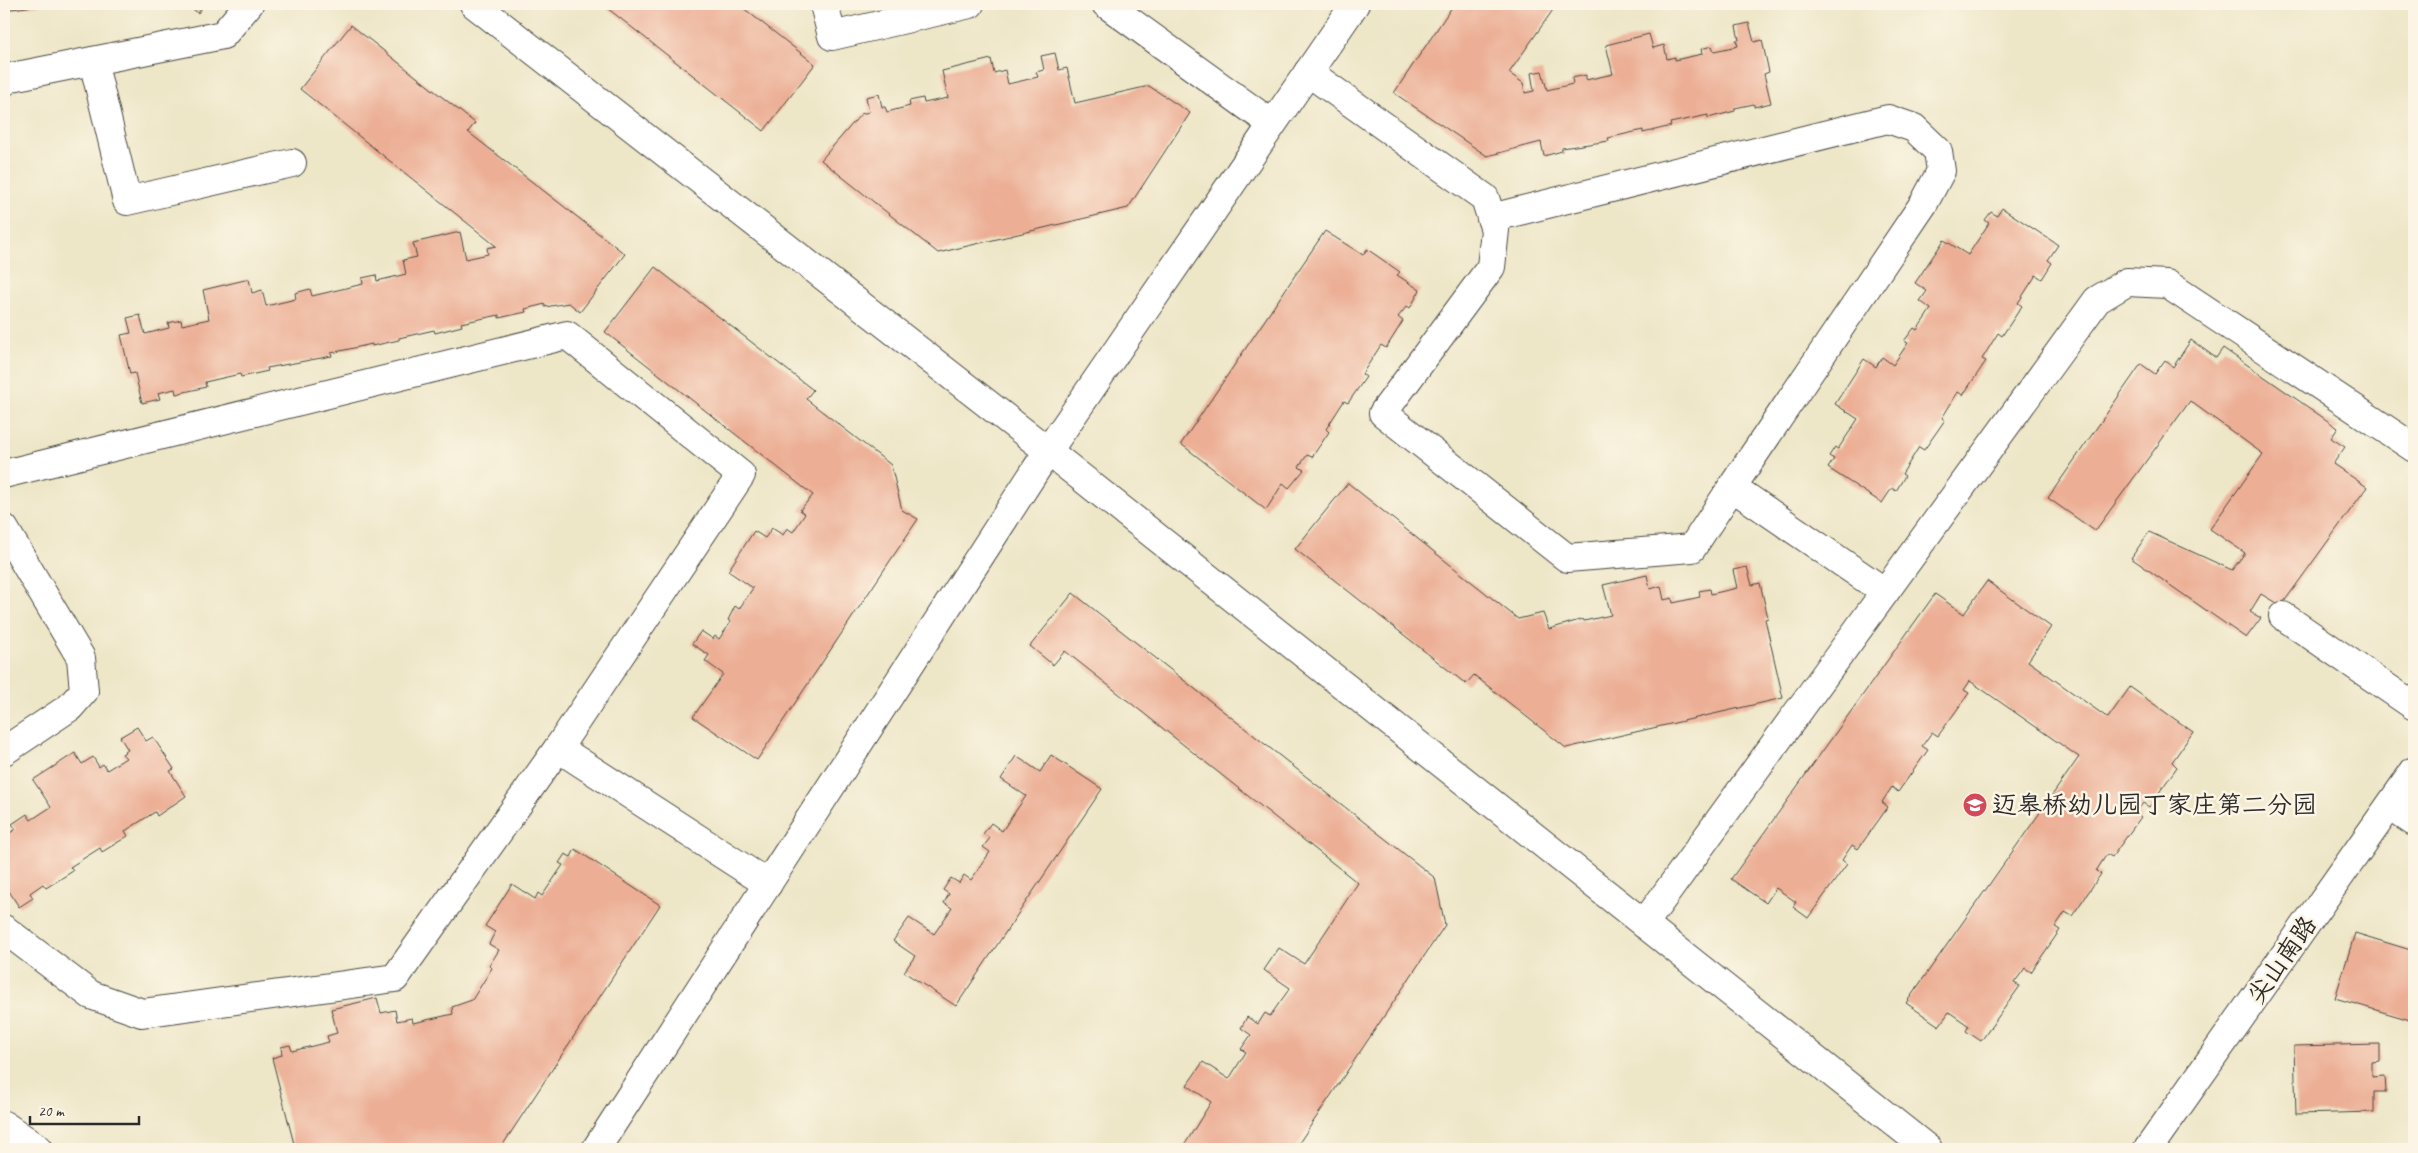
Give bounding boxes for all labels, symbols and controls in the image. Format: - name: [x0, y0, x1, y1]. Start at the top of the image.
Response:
- place label: 迈皋桥幼儿园丁家庄第二分园: [1992, 789, 2317, 821]
- school or university icon: 迈皋桥幼儿园丁家庄第二分园: [1962, 792, 1988, 818]
- street label: 尖山南路: [2240, 910, 2324, 1010]
- scale bar: [30, 1093, 139, 1125]
- text: 20 m: [38, 1102, 65, 1121]

